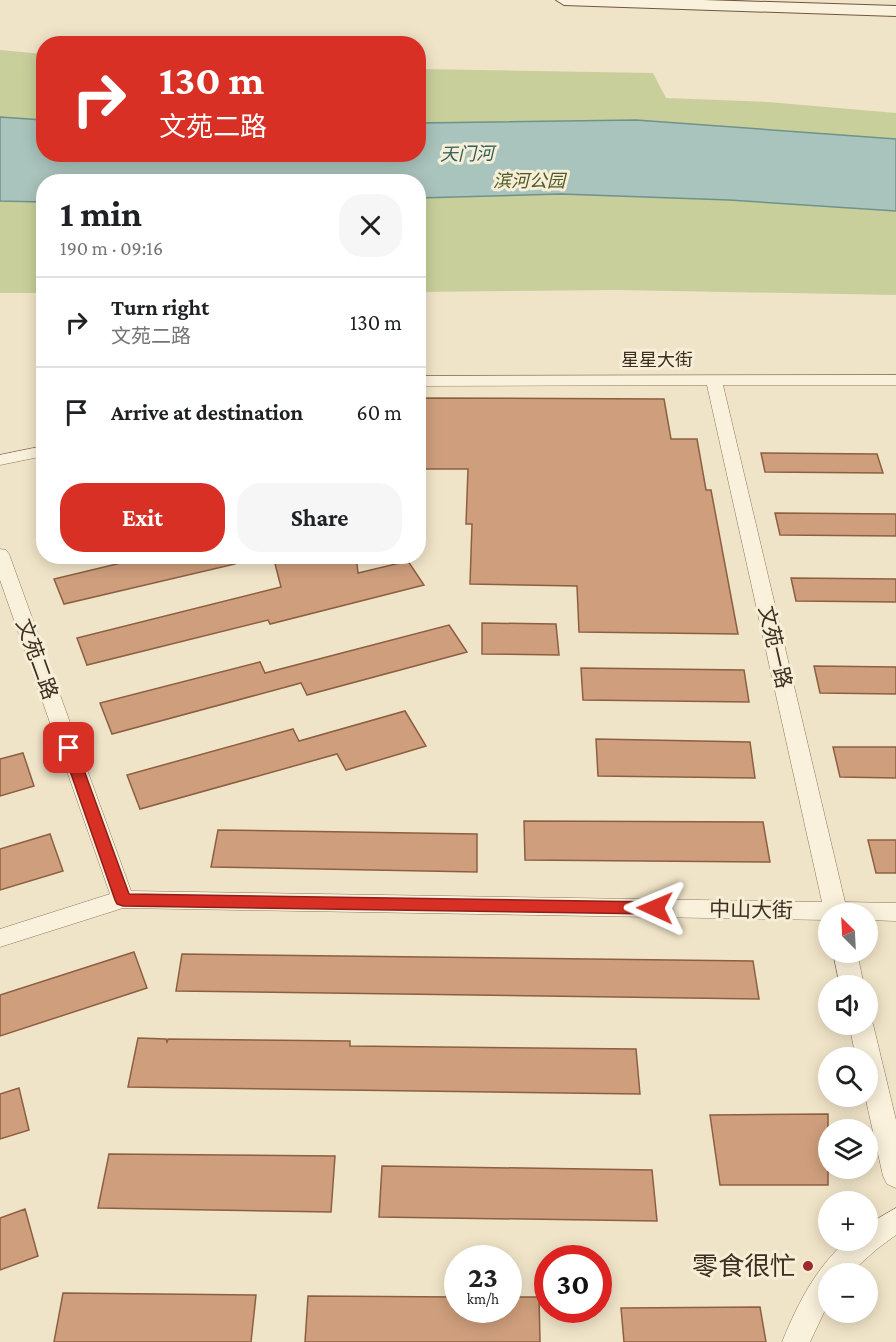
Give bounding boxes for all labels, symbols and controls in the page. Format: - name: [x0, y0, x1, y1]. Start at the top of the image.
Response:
- text: 130 m: [159, 56, 264, 103]
- icon: right: [60, 60, 138, 138]
- text: 文苑二路: [159, 112, 267, 142]
- water label: 天门河: [440, 143, 497, 164]
- park label: 滨河公园: [493, 171, 568, 191]
- text: 1 min: [60, 194, 142, 234]
- button: close: [339, 194, 402, 257]
- text: 190 m · 09:16: [60, 237, 163, 259]
- text: Turn right: [111, 295, 209, 320]
- icon: right: [60, 306, 93, 339]
- text: 130 m: [350, 310, 402, 335]
- text: 文苑二路: [111, 325, 191, 347]
- street label: 星星大街: [621, 350, 693, 370]
- icon: arrive: [60, 396, 93, 429]
- text: Arrive at destination: [111, 400, 303, 425]
- text: 60 m: [357, 400, 402, 425]
- button: Exit: [60, 483, 225, 552]
- button: Share: [237, 483, 402, 552]
- street label: 文苑一路: [754, 603, 796, 691]
- street label: 文苑二路: [11, 615, 63, 703]
- pin: [43, 722, 94, 773]
- icon: arrive: [52, 731, 85, 764]
- position arrow: [623, 876, 687, 940]
- street label: 中山大街: [709, 897, 793, 923]
- north arrow: [818, 903, 878, 963]
- map controls: [818, 903, 878, 1323]
- button: sound: [818, 975, 878, 1035]
- button: search: [818, 1047, 878, 1107]
- button: layers: [818, 1119, 878, 1179]
- button: +: [818, 1191, 878, 1251]
- speed limit sign: 30: [534, 1245, 612, 1323]
- place label: 零食很忙: [692, 1252, 796, 1281]
- marker: 零食很忙: [801, 1259, 815, 1273]
- text: 23: [468, 1260, 498, 1293]
- button: −: [818, 1263, 878, 1323]
- text: km/h: [467, 1291, 499, 1307]

